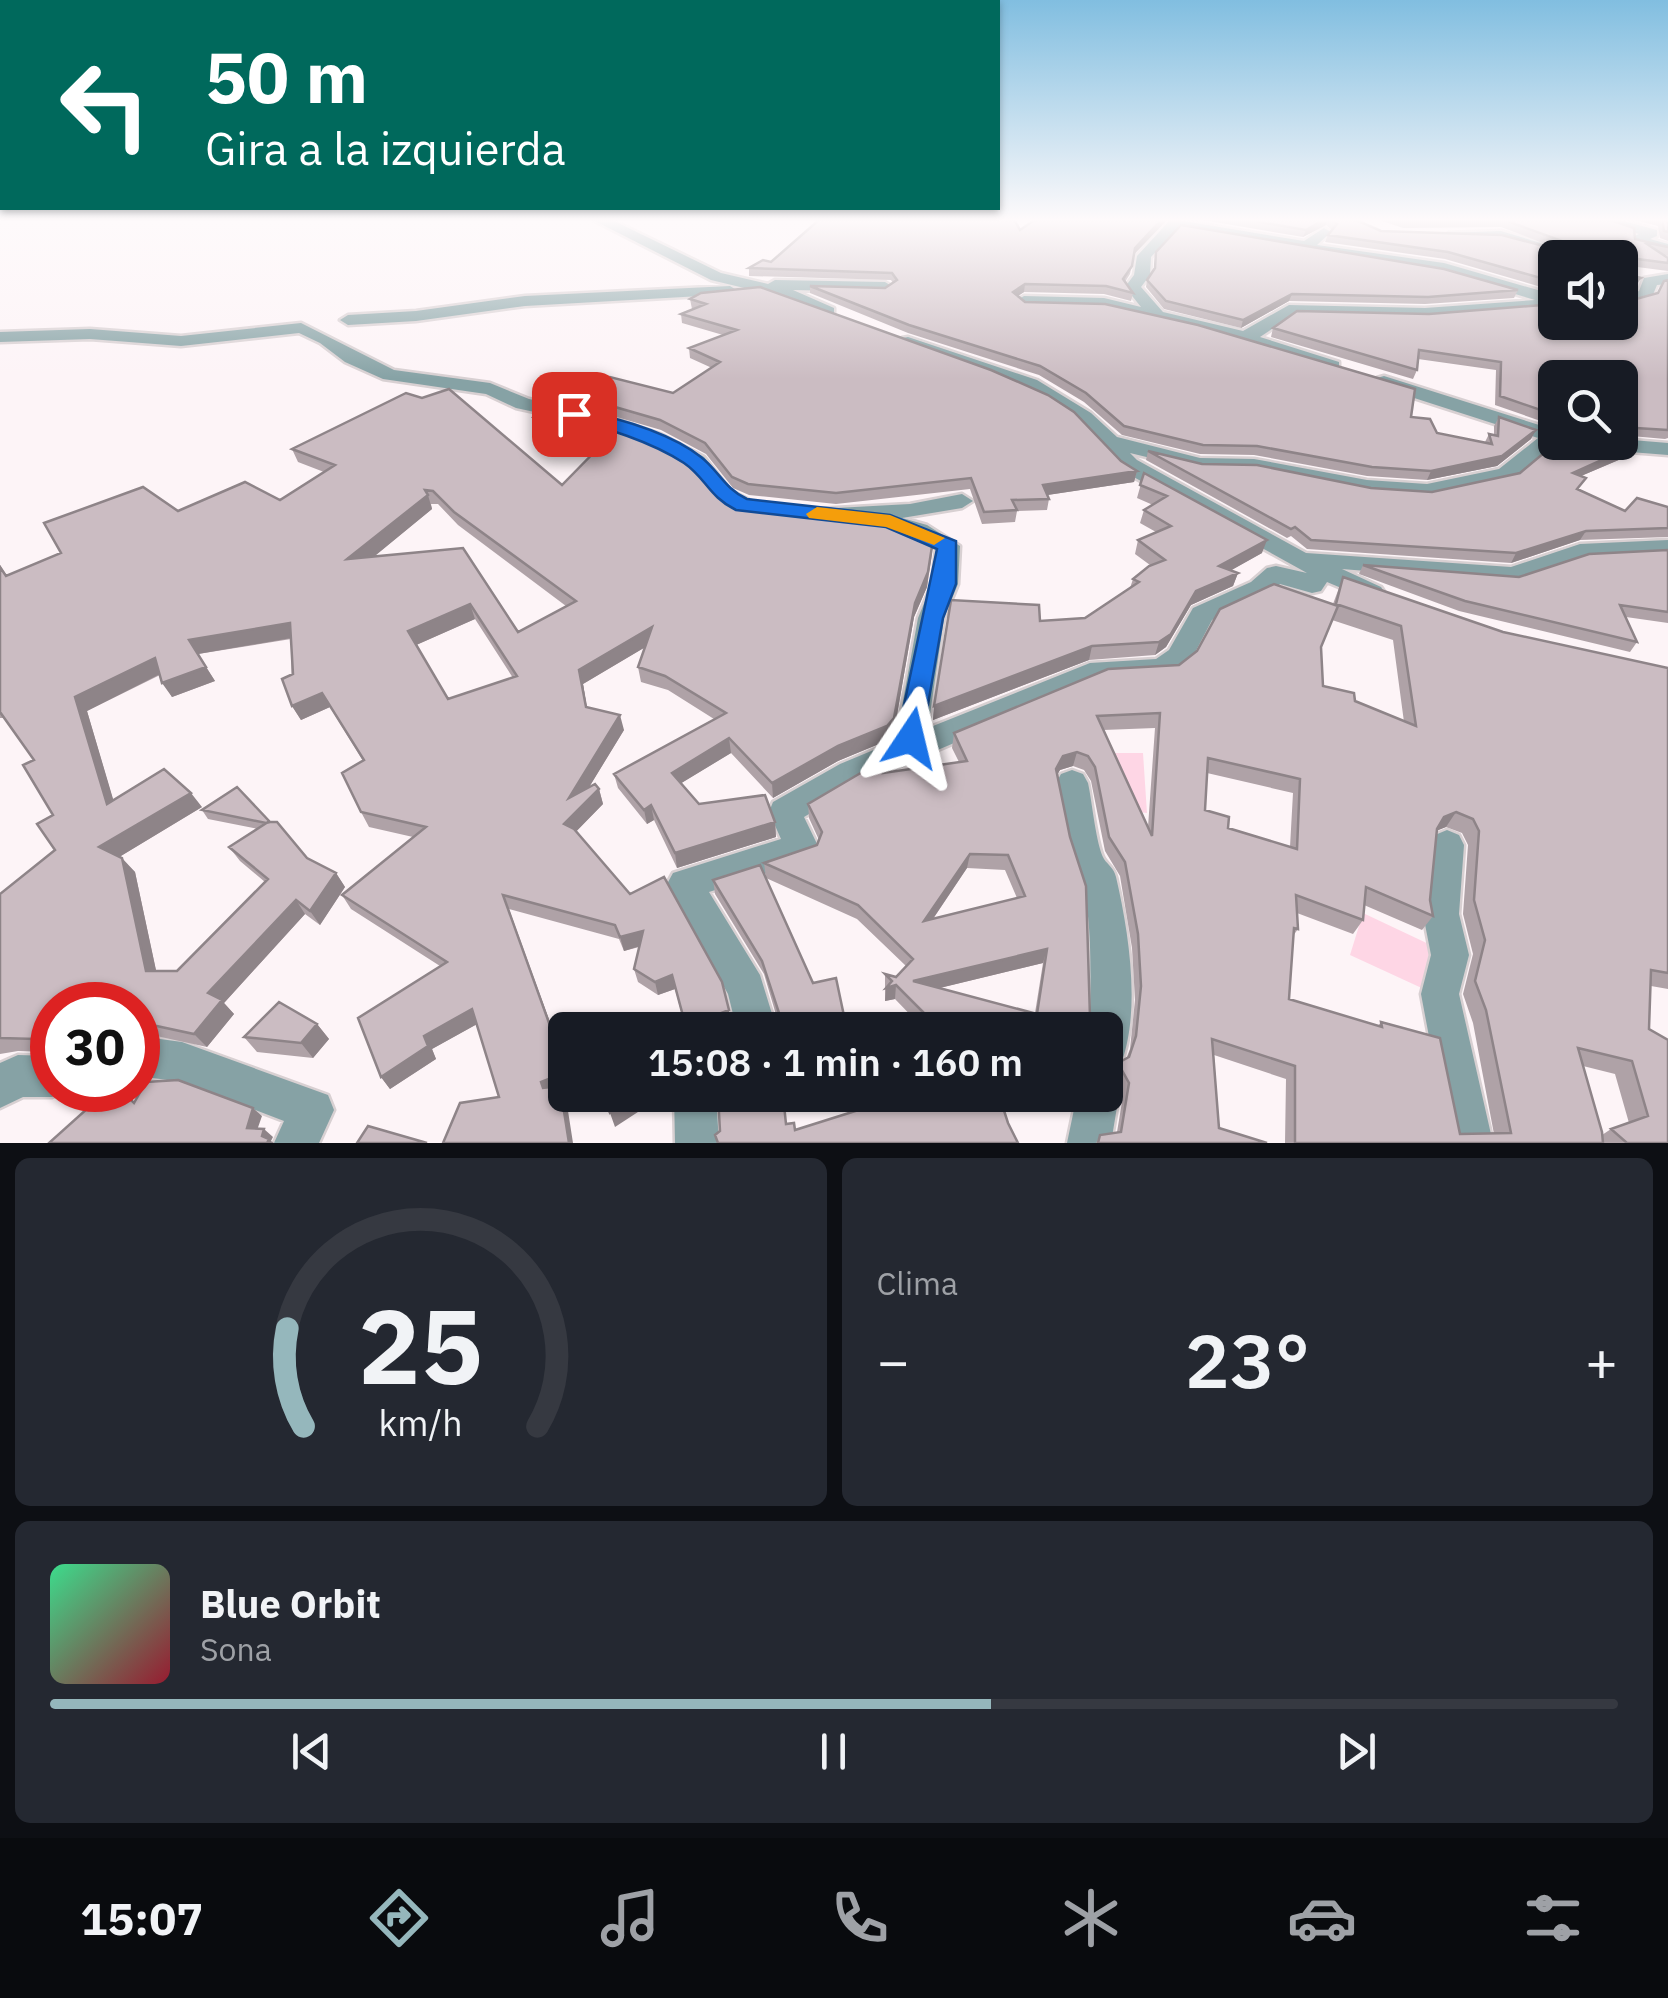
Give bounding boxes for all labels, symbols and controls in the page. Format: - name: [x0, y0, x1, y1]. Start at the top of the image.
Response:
- text: 50 m: [205, 31, 368, 122]
- icon: left: [40, 40, 170, 170]
- text: Gira a la izquierda: [205, 119, 566, 177]
- map controls: [1538, 240, 1638, 460]
- button: sound: [1538, 240, 1638, 340]
- button: search: [1538, 360, 1638, 460]
- pin: [532, 372, 617, 457]
- icon: arrive: [547, 387, 602, 442]
- position arrow: [859, 686, 963, 790]
- speed limit sign: 30: [30, 982, 160, 1112]
- text: 15:08 · 1 min · 160 m: [648, 1037, 1023, 1086]
- text: Clima: [877, 1262, 958, 1304]
- text: 25: [358, 1277, 483, 1413]
- text: 23°: [1185, 1311, 1310, 1409]
- text: −: [877, 1325, 910, 1396]
- text: +: [1585, 1325, 1618, 1396]
- text: km/h: [379, 1399, 463, 1446]
- text: Blue Orbit: [200, 1579, 381, 1628]
- text: Sona: [200, 1628, 272, 1670]
- icon: previous: [284, 1724, 339, 1779]
- icon: pause: [806, 1724, 861, 1779]
- icon: next: [1329, 1724, 1384, 1779]
- icon: directions: [364, 1883, 434, 1953]
- icon: music: [595, 1883, 665, 1953]
- icon: phone: [825, 1883, 895, 1953]
- icon: climate: [1056, 1883, 1126, 1953]
- icon: car: [1287, 1883, 1357, 1953]
- icon: filters: [1518, 1883, 1588, 1953]
- text: 15:07: [80, 1889, 203, 1947]

